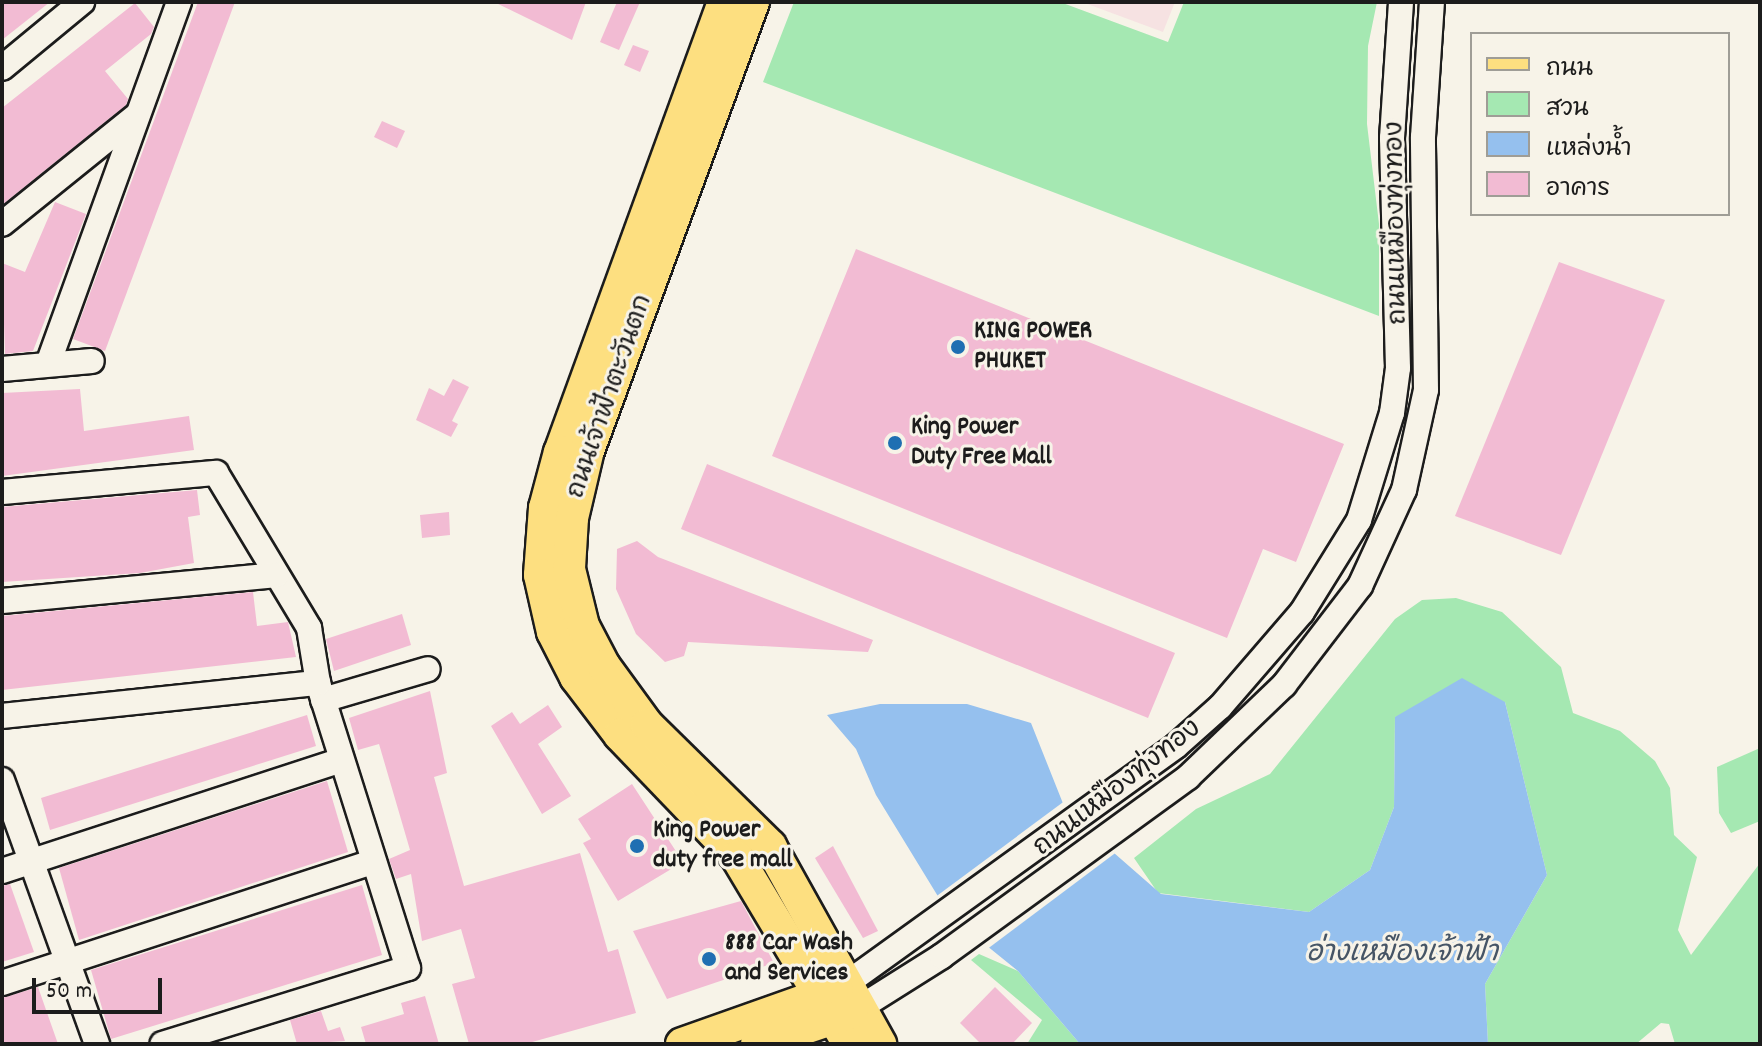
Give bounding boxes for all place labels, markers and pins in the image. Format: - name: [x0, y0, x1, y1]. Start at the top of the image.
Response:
- place label: KING POWER PHUKET: [974, 316, 1092, 378]
- marker: KING POWER PHUKET: [949, 338, 967, 356]
- place label: King Power Duty Free Mall: [911, 412, 1052, 474]
- marker: King Power Duty Free Mall: [886, 434, 904, 452]
- place label: King Power duty free mall: [653, 815, 793, 876]
- marker: King Power duty free mall: [628, 837, 646, 855]
- place label: 888 Car Wash and Services: [725, 928, 853, 990]
- marker: 888 Car Wash and Services: [700, 950, 718, 968]

